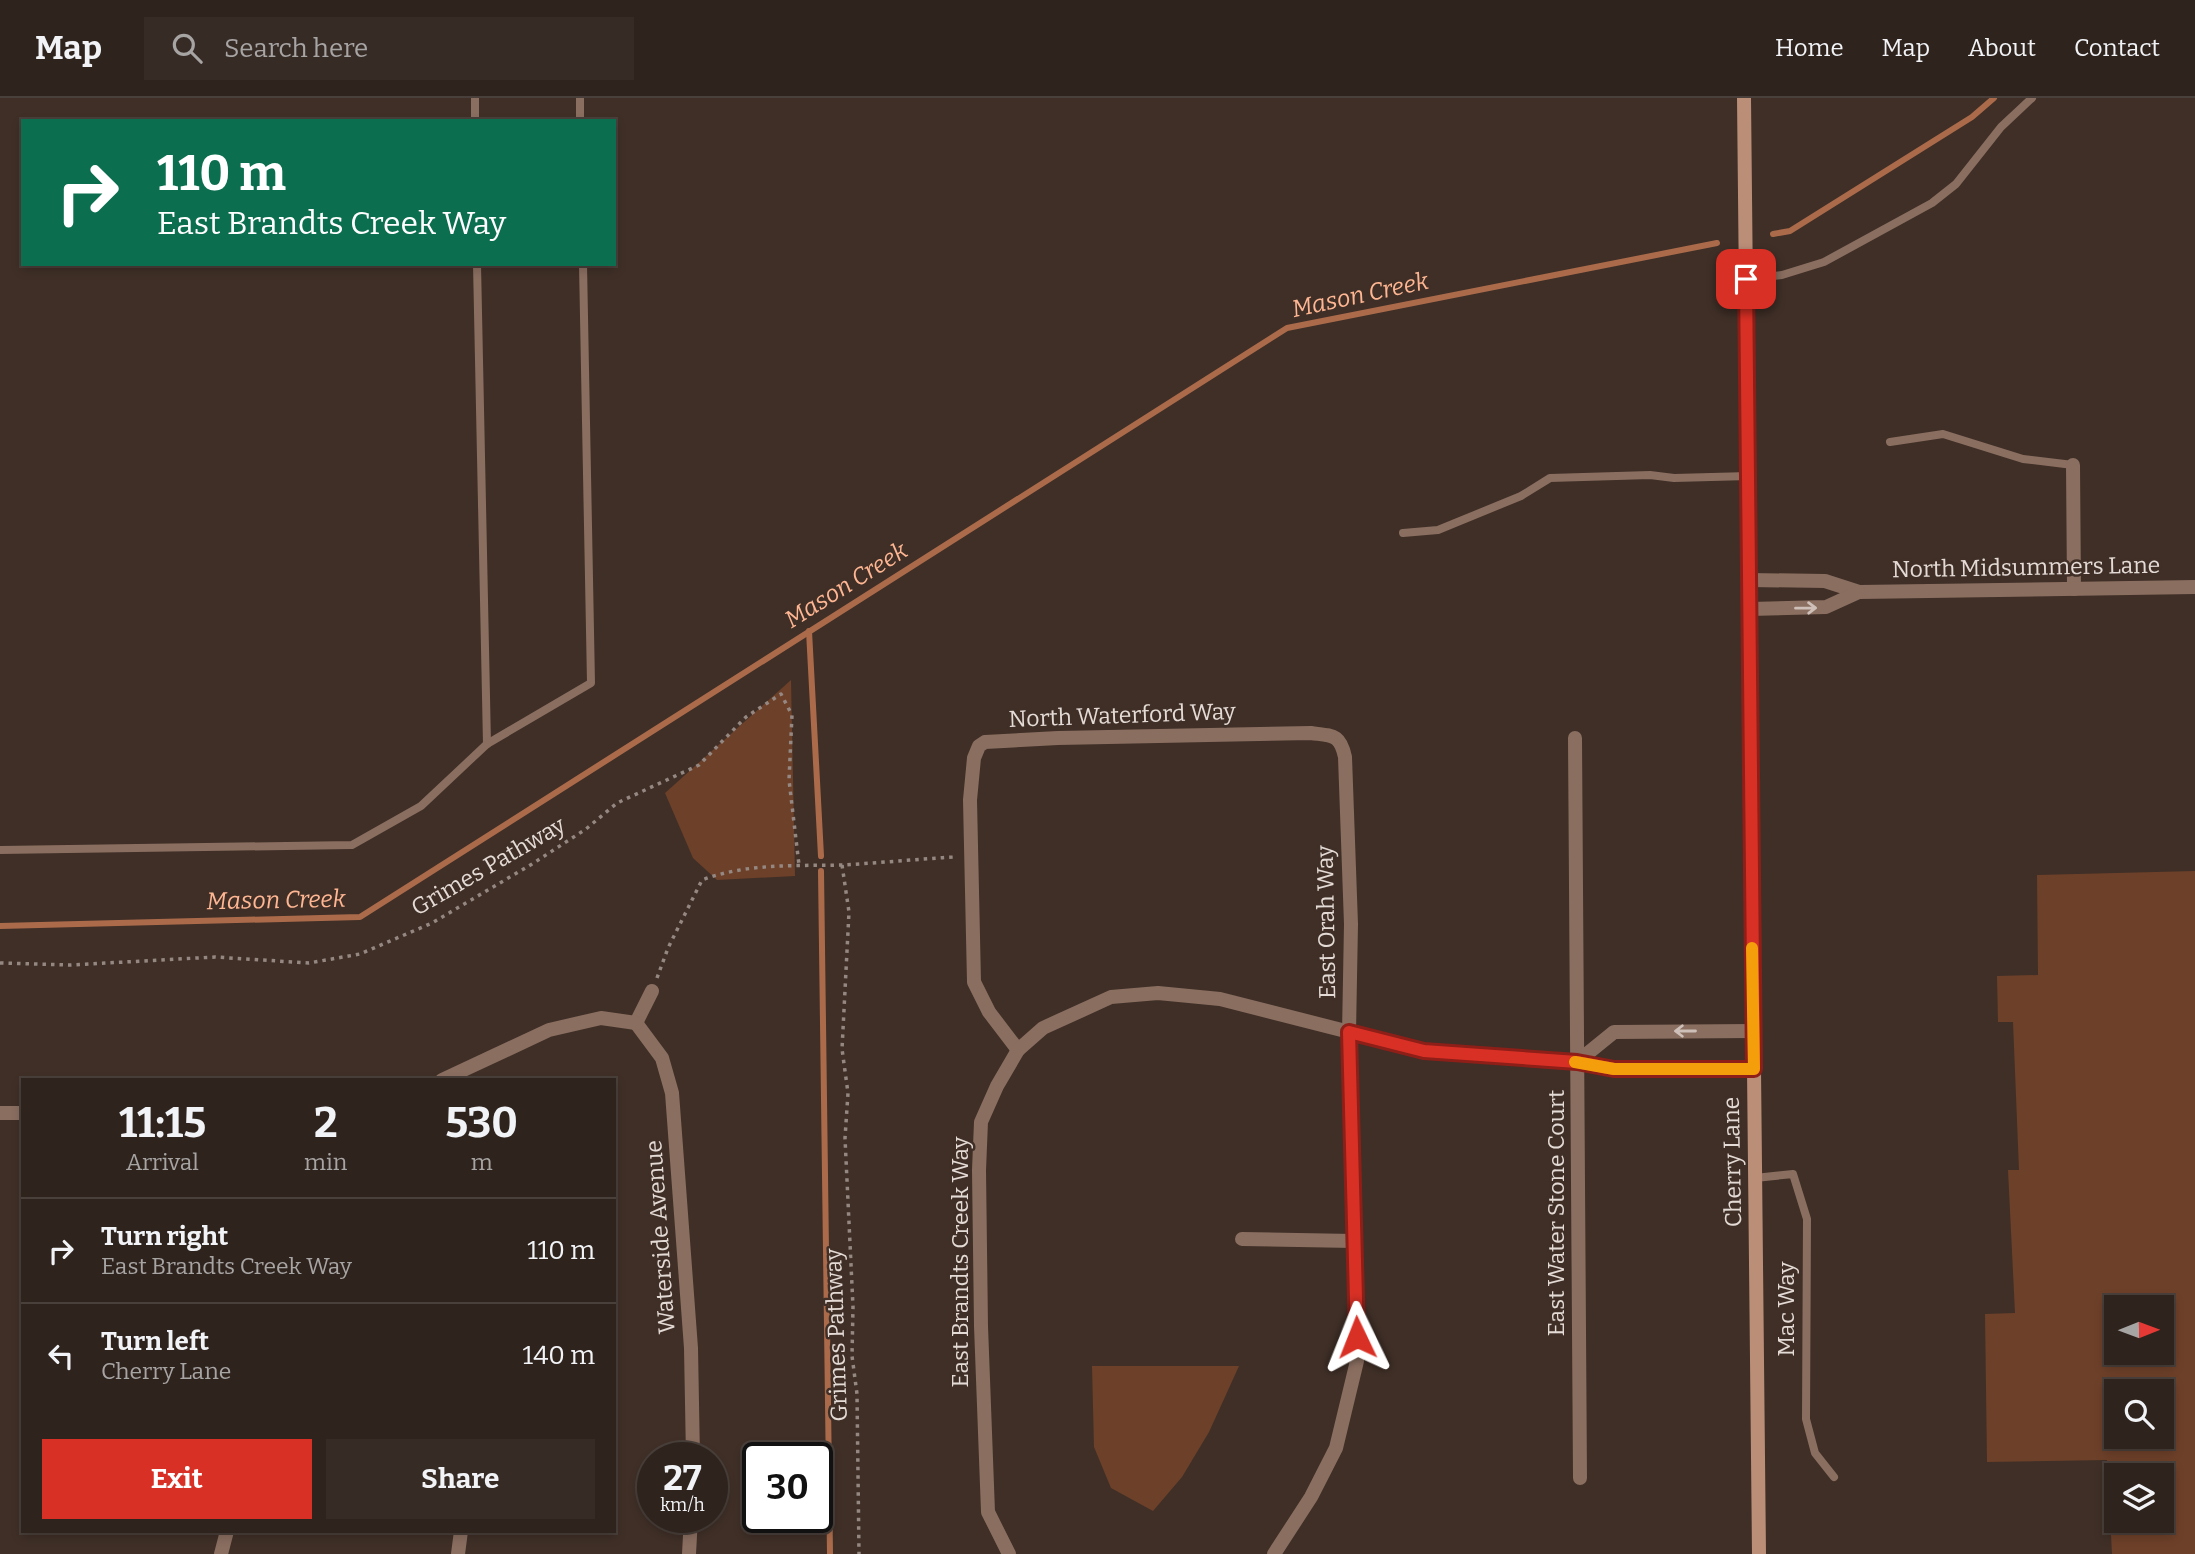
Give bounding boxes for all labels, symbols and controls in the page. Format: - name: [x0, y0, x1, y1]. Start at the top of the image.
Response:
- search box: [144, 17, 634, 80]
- text: Map: [35, 28, 102, 68]
- icon: search: [168, 29, 206, 67]
- text: Search here: [224, 33, 368, 64]
- text: Home: [1775, 34, 1844, 62]
- text: Map: [1882, 34, 1930, 62]
- text: About: [1968, 34, 2036, 62]
- text: Contact: [2074, 34, 2160, 62]
- text: 110 m: [157, 144, 286, 203]
- icon: right: [42, 147, 133, 238]
- text: East Brandts Creek Way: [157, 204, 506, 242]
- pin: [1716, 249, 1776, 309]
- icon: arrive: [1727, 260, 1765, 298]
- water label: Mason Creek: [1289, 267, 1432, 323]
- water label: Mason Creek: [780, 536, 913, 634]
- street label: North Midsummers Lane: [1892, 551, 2160, 583]
- one-way arrow: [1794, 601, 1817, 614]
- street label: North Waterford Way: [1008, 697, 1237, 733]
- street label: Grimes Pathway: [406, 810, 571, 921]
- street label: East Orah Way: [1311, 844, 1341, 999]
- water label: Mason Creek: [206, 885, 347, 915]
- one-way arrow: [1674, 1024, 1697, 1038]
- street label: East Water Stone Court: [1542, 1090, 1570, 1336]
- street label: Cherry Lane: [1717, 1097, 1747, 1227]
- text: 11:15: [119, 1098, 206, 1148]
- text: 2: [314, 1098, 338, 1148]
- text: 530: [445, 1098, 518, 1148]
- street label: East Brandts Creek Way: [946, 1136, 974, 1387]
- street label: Waterside Avenue: [639, 1139, 681, 1335]
- text: Arrival: [126, 1148, 199, 1176]
- text: min: [304, 1148, 347, 1176]
- text: m: [471, 1148, 493, 1176]
- text: Turn right: [101, 1221, 228, 1252]
- icon: right: [42, 1232, 80, 1270]
- text: 110 m: [527, 1235, 595, 1266]
- street label: Grimes Pathway: [819, 1247, 853, 1422]
- text: East Brandts Creek Way: [101, 1252, 352, 1280]
- street label: Mac Way: [1772, 1261, 1800, 1356]
- north arrow: [2104, 1295, 2174, 1365]
- map controls: [2104, 1295, 2174, 1533]
- position arrow: [1320, 1300, 1394, 1374]
- text: Turn left: [101, 1326, 209, 1357]
- icon: left: [42, 1337, 80, 1375]
- text: 140 m: [523, 1340, 595, 1371]
- text: Cherry Lane: [101, 1357, 231, 1385]
- button: search: [2104, 1379, 2174, 1449]
- button: Exit: [42, 1439, 312, 1519]
- button: Share: [326, 1439, 595, 1519]
- speed limit sign: 30: [742, 1442, 833, 1533]
- text: 27: [663, 1457, 702, 1499]
- button: layers: [2104, 1463, 2174, 1533]
- text: km/h: [660, 1494, 705, 1516]

